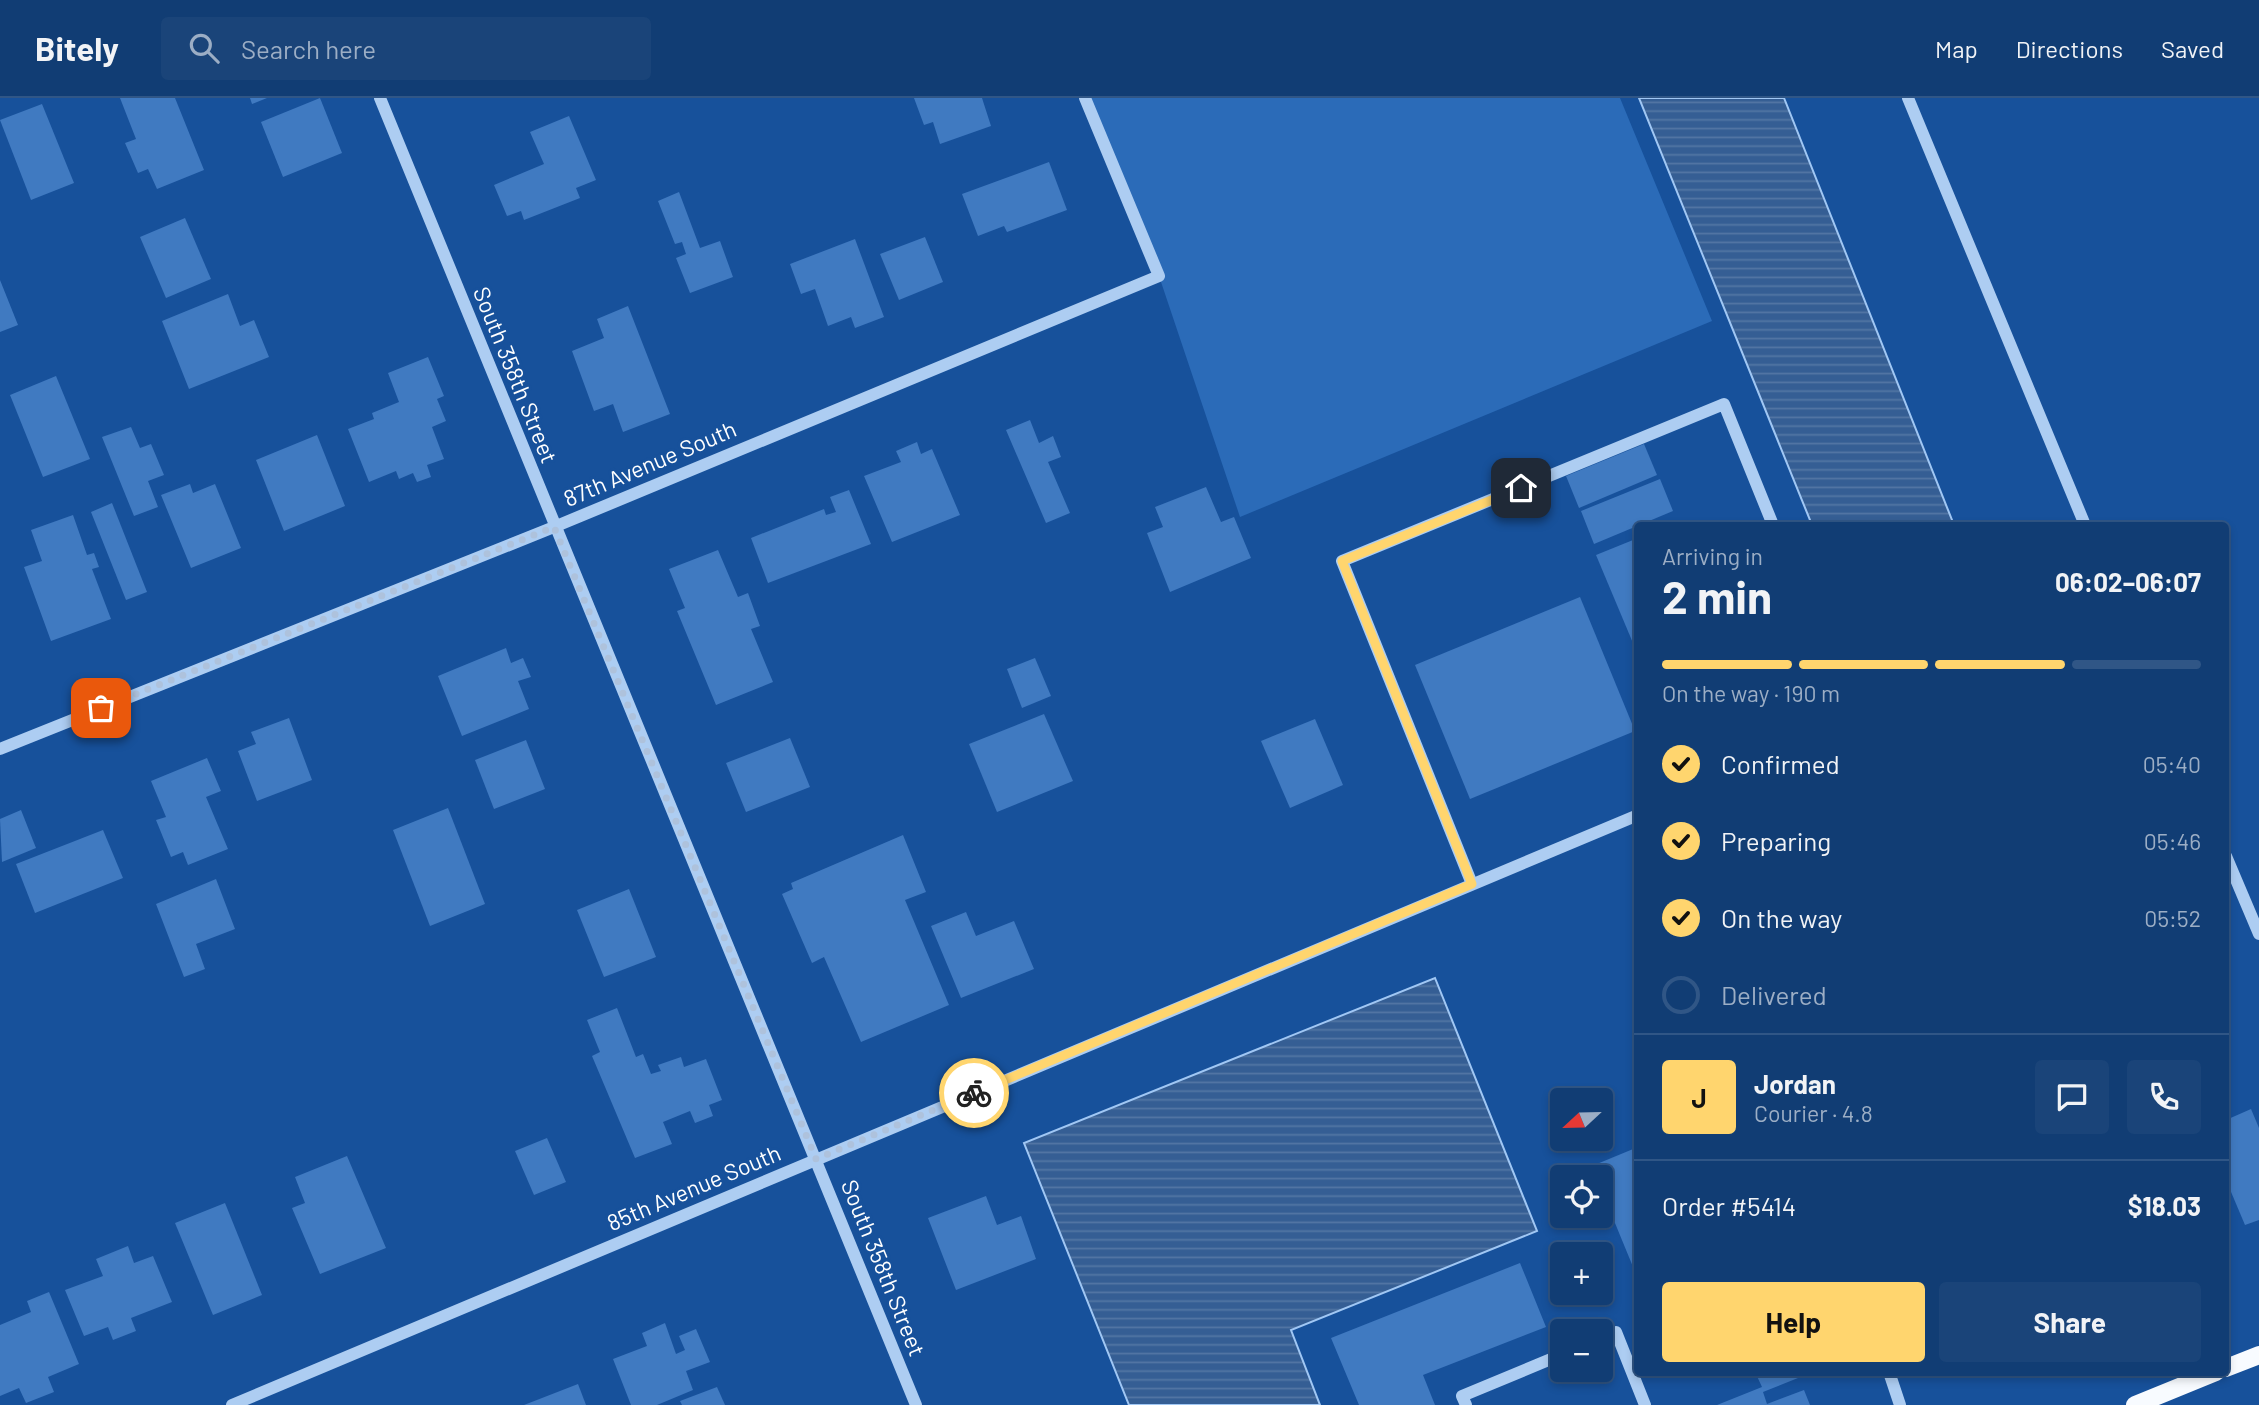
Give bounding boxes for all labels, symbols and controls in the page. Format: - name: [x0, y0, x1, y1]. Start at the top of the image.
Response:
- search box: [161, 17, 651, 80]
- text: Bitely: [35, 28, 119, 68]
- icon: search: [185, 29, 223, 67]
- text: Search here: [241, 33, 376, 64]
- text: Map: [1935, 34, 1978, 63]
- text: Directions: [2016, 34, 2123, 63]
- text: Saved: [2161, 34, 2224, 63]
- street label: South 358th Street: [468, 282, 564, 467]
- street label: 87th Avenue South: [559, 414, 740, 512]
- pin: [1491, 458, 1551, 518]
- icon: home: [1502, 469, 1540, 507]
- text: Arriving in: [1662, 542, 1763, 570]
- text: 06:02–06:07: [2055, 566, 2201, 597]
- text: 2 min: [1662, 568, 1772, 623]
- pin: [71, 678, 131, 738]
- text: On the way · 190 m: [1662, 679, 1840, 707]
- icon: bag: [82, 689, 120, 727]
- icon: check: [1662, 745, 1700, 783]
- text: Confirmed: [1721, 748, 1840, 779]
- text: 05:40: [2143, 750, 2201, 778]
- icon: check: [1662, 822, 1700, 860]
- text: Preparing: [1721, 825, 1831, 856]
- text: 05:46: [2144, 827, 2201, 855]
- icon: check: [1662, 899, 1700, 937]
- text: On the way: [1721, 902, 1842, 933]
- text: 05:52: [2144, 904, 2201, 932]
- text: Delivered: [1721, 979, 1827, 1010]
- courier: [939, 1058, 1009, 1128]
- button: chat: [2035, 1060, 2109, 1134]
- button: phone: [2127, 1060, 2201, 1134]
- text: Jordan: [1754, 1068, 1836, 1099]
- icon: bike: [955, 1074, 993, 1112]
- text: J: [1691, 1082, 1707, 1113]
- north arrow: [1550, 1088, 1614, 1152]
- map controls: [1550, 1088, 1613, 1382]
- text: Courier · 4.8: [1754, 1099, 1873, 1127]
- street label: 85th Avenue South: [603, 1138, 785, 1236]
- button: locate: [1550, 1165, 1613, 1228]
- street label: South 358th Street: [836, 1175, 932, 1360]
- text: Order #5414: [1662, 1190, 1796, 1221]
- text: $18.03: [2128, 1190, 2201, 1221]
- button: +: [1550, 1242, 1613, 1305]
- button: Help: [1662, 1282, 1925, 1362]
- button: Share: [1939, 1282, 2201, 1362]
- button: −: [1550, 1319, 1613, 1382]

